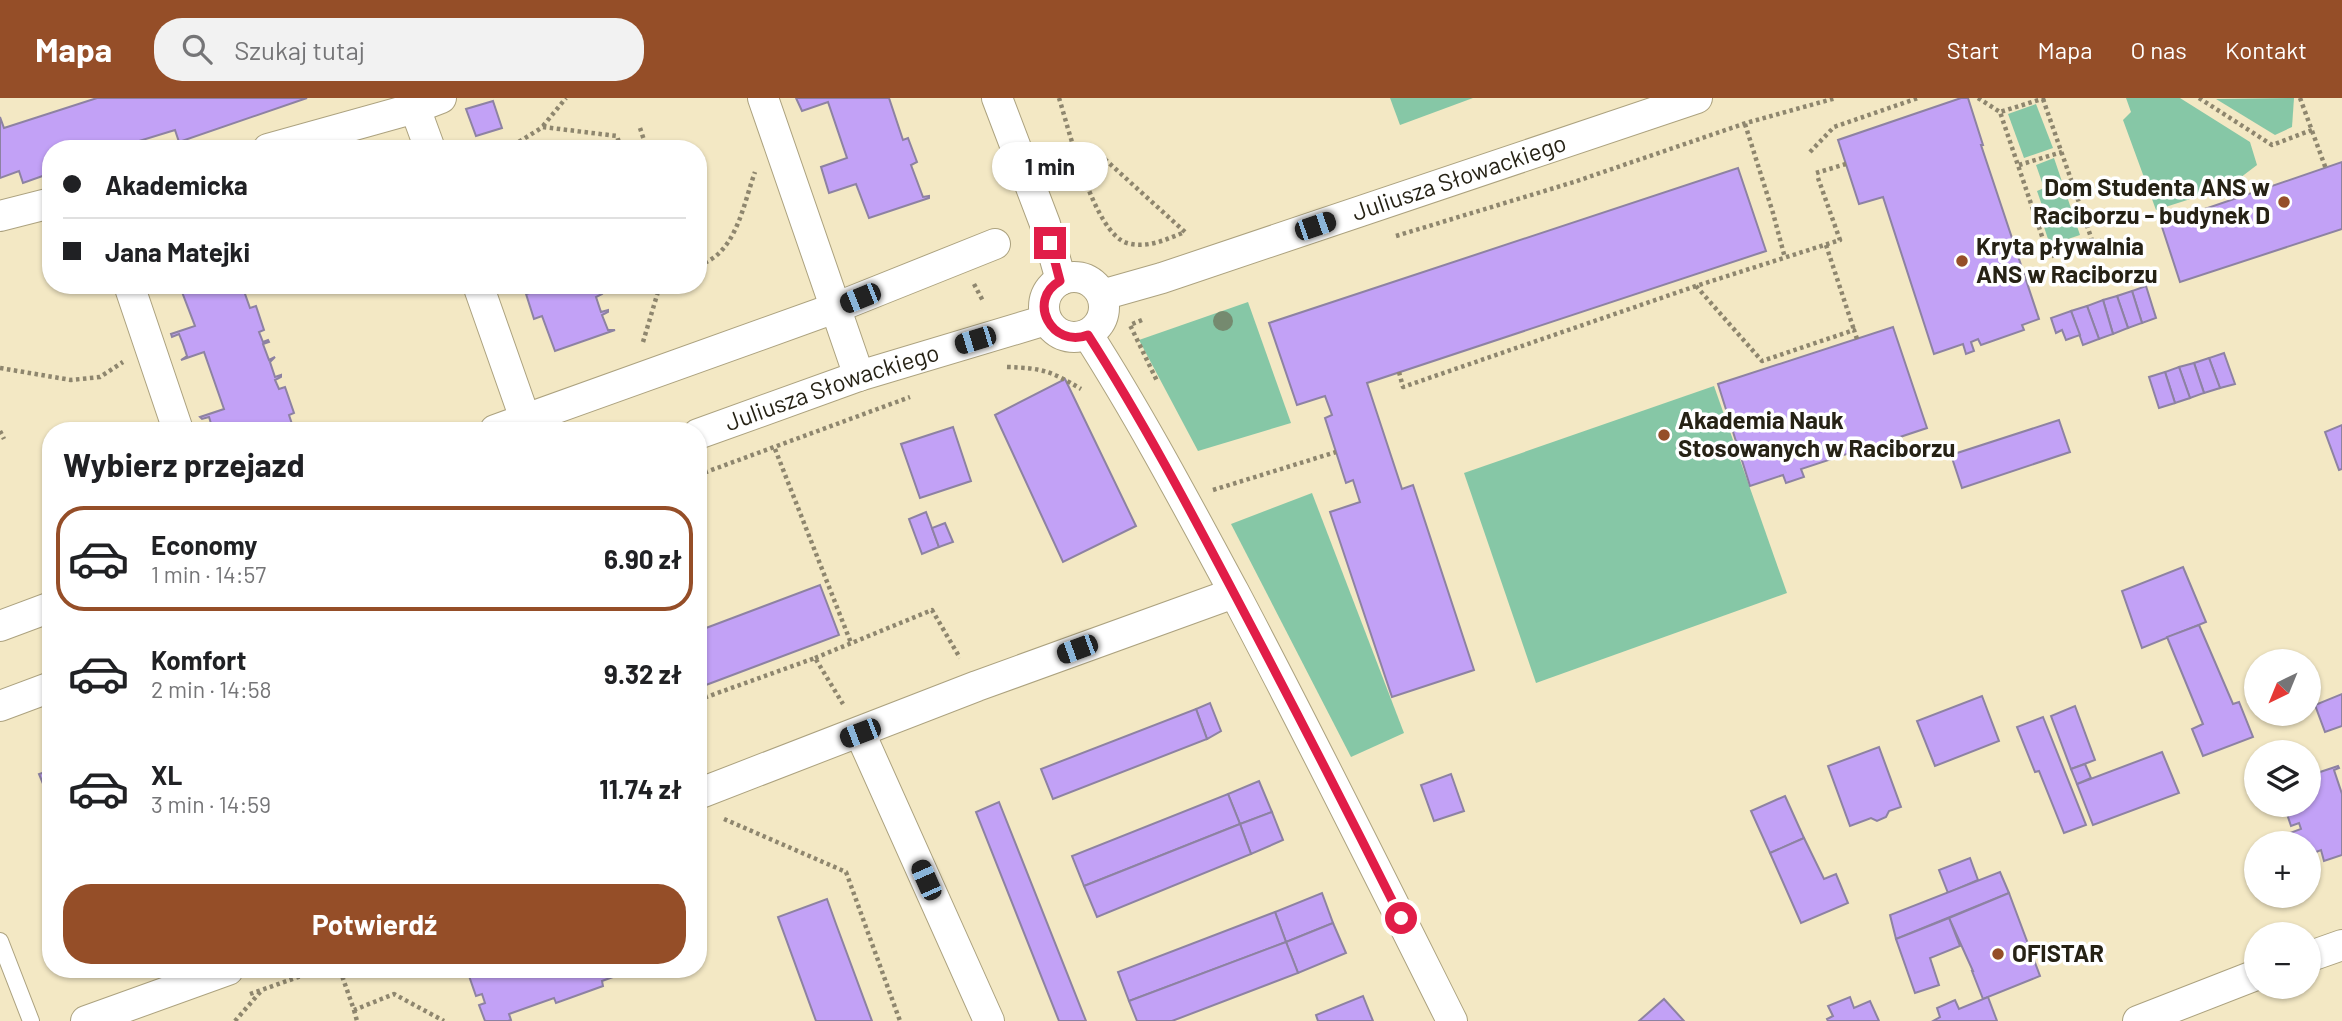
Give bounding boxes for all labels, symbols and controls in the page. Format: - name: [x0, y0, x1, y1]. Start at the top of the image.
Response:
- search box: [154, 18, 644, 81]
- text: Mapa: [35, 29, 112, 69]
- icon: search: [178, 30, 216, 68]
- text: Szukaj tutaj: [234, 34, 365, 65]
- text: Start: [1947, 35, 1999, 64]
- text: Mapa: [2037, 35, 2092, 64]
- text: O nas: [2130, 35, 2187, 64]
- text: Kontakt: [2225, 35, 2307, 64]
- street label: Juliusza Słowackiego: [1348, 127, 1570, 226]
- callout: 1 min: [992, 142, 1108, 190]
- text: 1 min: [1025, 152, 1075, 180]
- text: Akademicka: [105, 169, 248, 200]
- place label: Dom Studenta ANS w Raciborzu - budynek D: [2033, 172, 2270, 229]
- marker: Dom Studenta ANS w Raciborzu - budynek D: [2276, 194, 2292, 210]
- car: [1292, 209, 1339, 243]
- route end: [1034, 227, 1066, 259]
- place label: Kryta pływalnia ANS w Raciborzu: [1976, 231, 2158, 288]
- text: Jana Matejki: [105, 236, 250, 267]
- marker: Kryta pływalnia ANS w Raciborzu: [1954, 253, 1970, 269]
- car: [837, 280, 884, 316]
- car: [952, 324, 999, 356]
- street label: Juliusza Słowackiego: [721, 337, 942, 436]
- place label: Akademia Nauk Stosowanych w Raciborzu: [1678, 405, 1955, 462]
- marker: Akademia Nauk Stosowanych w Raciborzu: [1656, 427, 1672, 443]
- text: Wybierz przejazd: [63, 445, 305, 483]
- icon: car: [67, 527, 130, 590]
- text: Economy: [151, 529, 257, 560]
- text: 6.90 zł: [604, 543, 682, 574]
- text: 1 min · 14:57: [151, 560, 266, 588]
- car: [1054, 632, 1101, 666]
- icon: car: [67, 642, 130, 705]
- text: Komfort: [151, 644, 246, 675]
- north arrow: [2244, 649, 2320, 726]
- map controls: [2244, 649, 2321, 999]
- text: 9.32 zł: [604, 658, 682, 689]
- text: 2 min · 14:58: [151, 675, 272, 703]
- car: [837, 716, 884, 750]
- button: layers: [2244, 740, 2321, 817]
- icon: car: [67, 757, 130, 820]
- text: XL: [151, 759, 182, 790]
- text: 11.74 zł: [599, 773, 682, 804]
- text: 3 min · 14:59: [151, 790, 271, 818]
- button: +: [2244, 831, 2321, 908]
- car: [908, 857, 945, 903]
- button: Potwierdź: [63, 884, 686, 964]
- route start: [1385, 902, 1417, 934]
- button: −: [2244, 922, 2321, 999]
- place label: OFISTAR: [2012, 938, 2104, 967]
- marker: OFISTAR: [1990, 946, 2006, 962]

